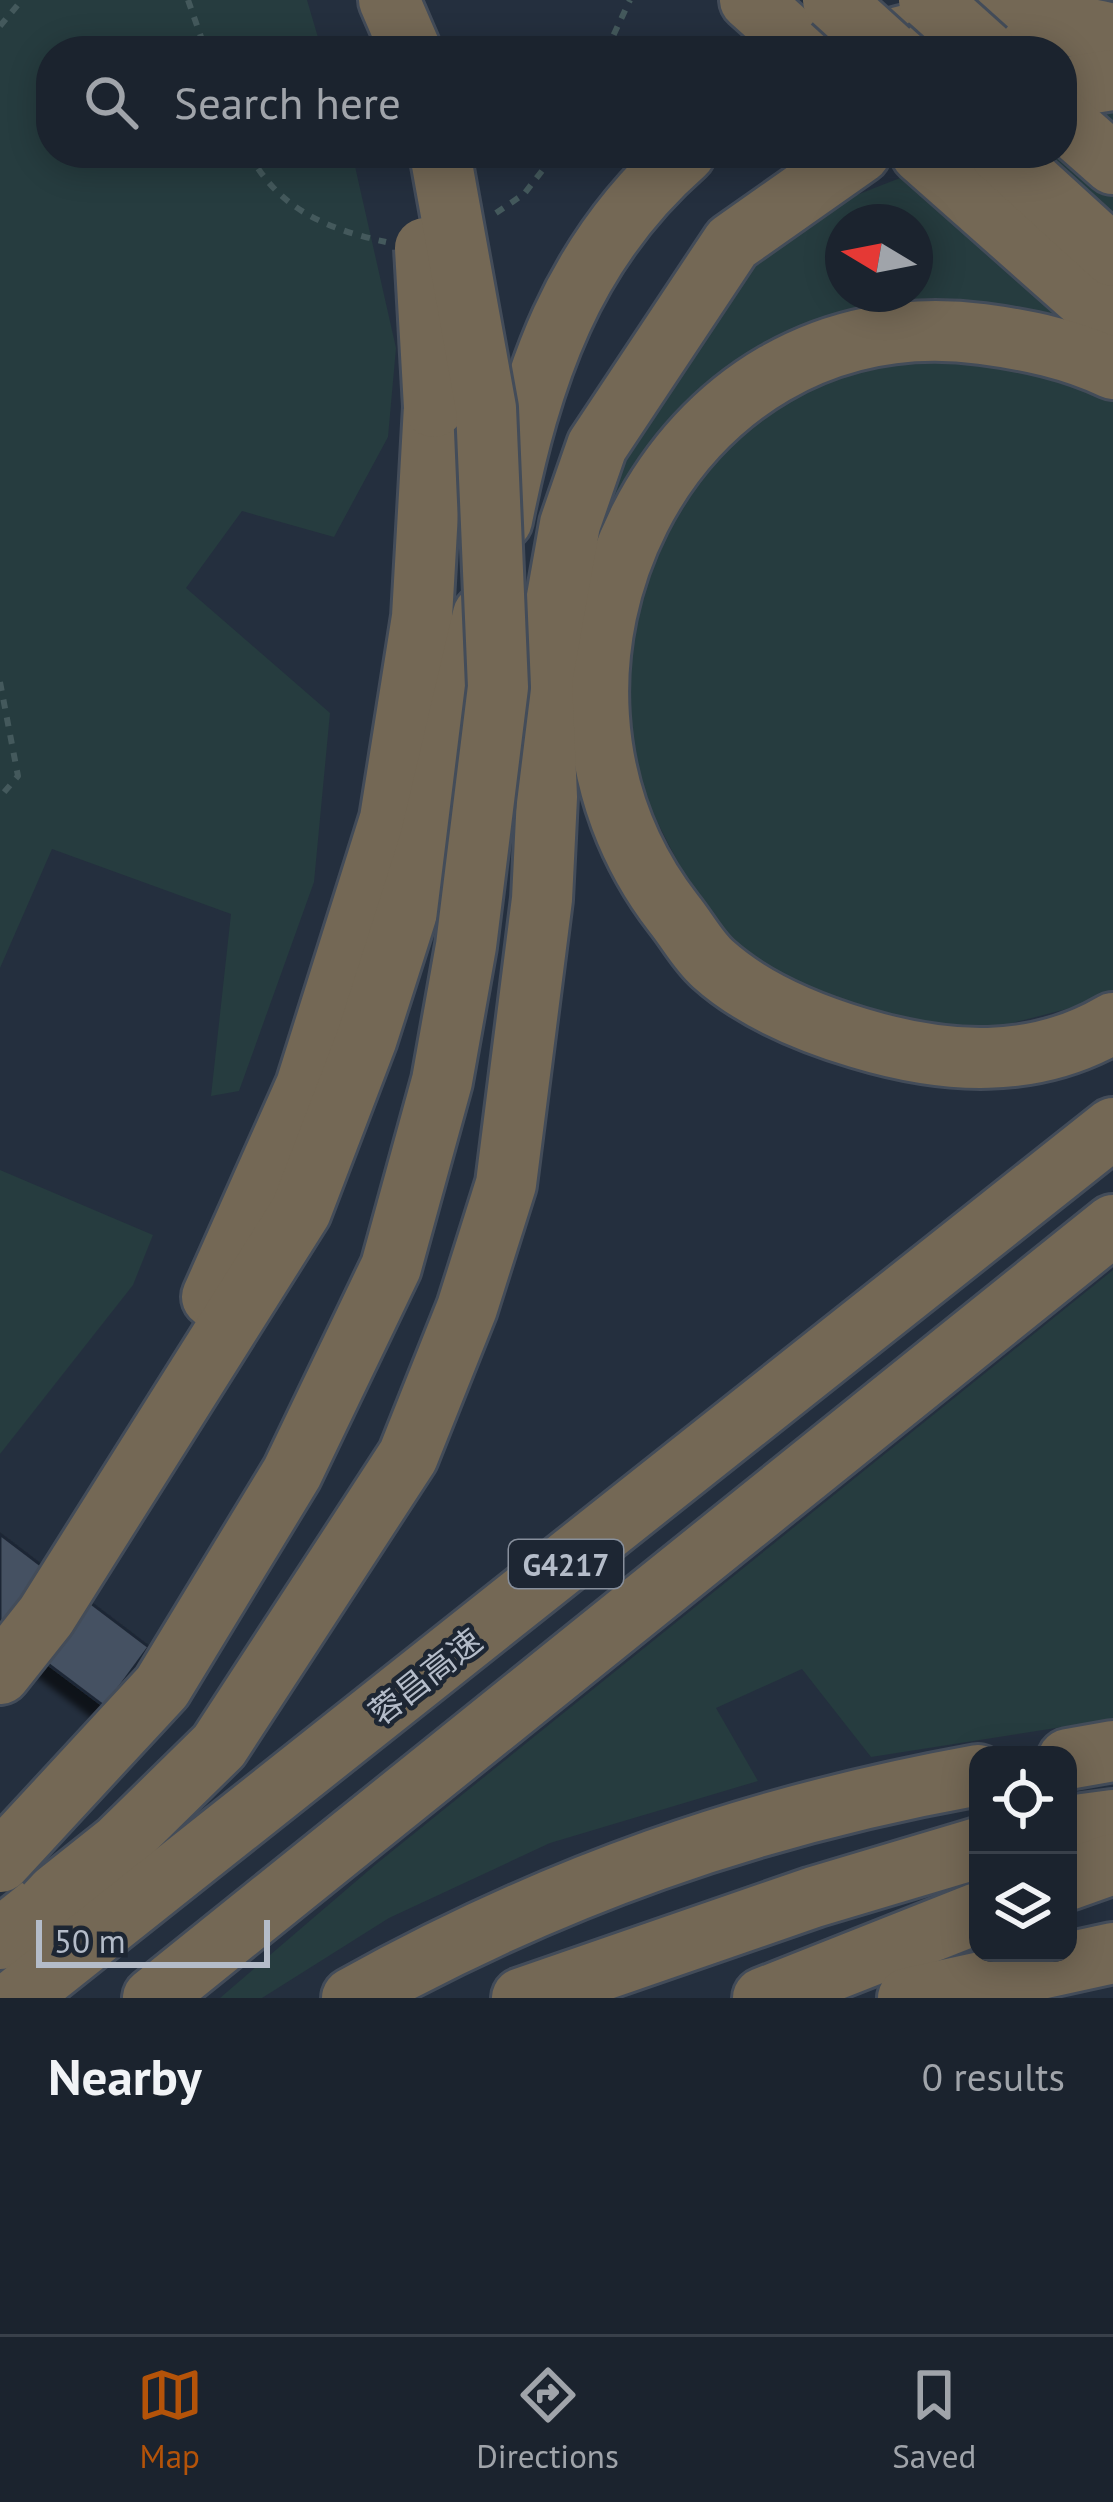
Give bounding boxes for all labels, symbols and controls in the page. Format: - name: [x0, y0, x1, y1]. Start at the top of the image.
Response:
- search box: [36, 36, 1077, 168]
- icon: search: [78, 69, 144, 135]
- text: Search here: [174, 73, 401, 131]
- north arrow: [825, 204, 933, 312]
- road number: G4217: [509, 1540, 623, 1588]
- street label: 蓉昌高速: [360, 1618, 490, 1734]
- map controls: [969, 1746, 1077, 1962]
- button: locate: [969, 1746, 1077, 1854]
- button: layers: [969, 1854, 1077, 1962]
- scale bar: [36, 1914, 270, 1967]
- text: 50 m: [54, 1919, 126, 1962]
- text: Nearby: [48, 2043, 202, 2109]
- text: 0 results: [922, 2051, 1065, 2102]
- tab: Map: [137, 2362, 203, 2477]
- tab: Directions: [476, 2362, 619, 2477]
- tab: Saved: [892, 2362, 976, 2477]

